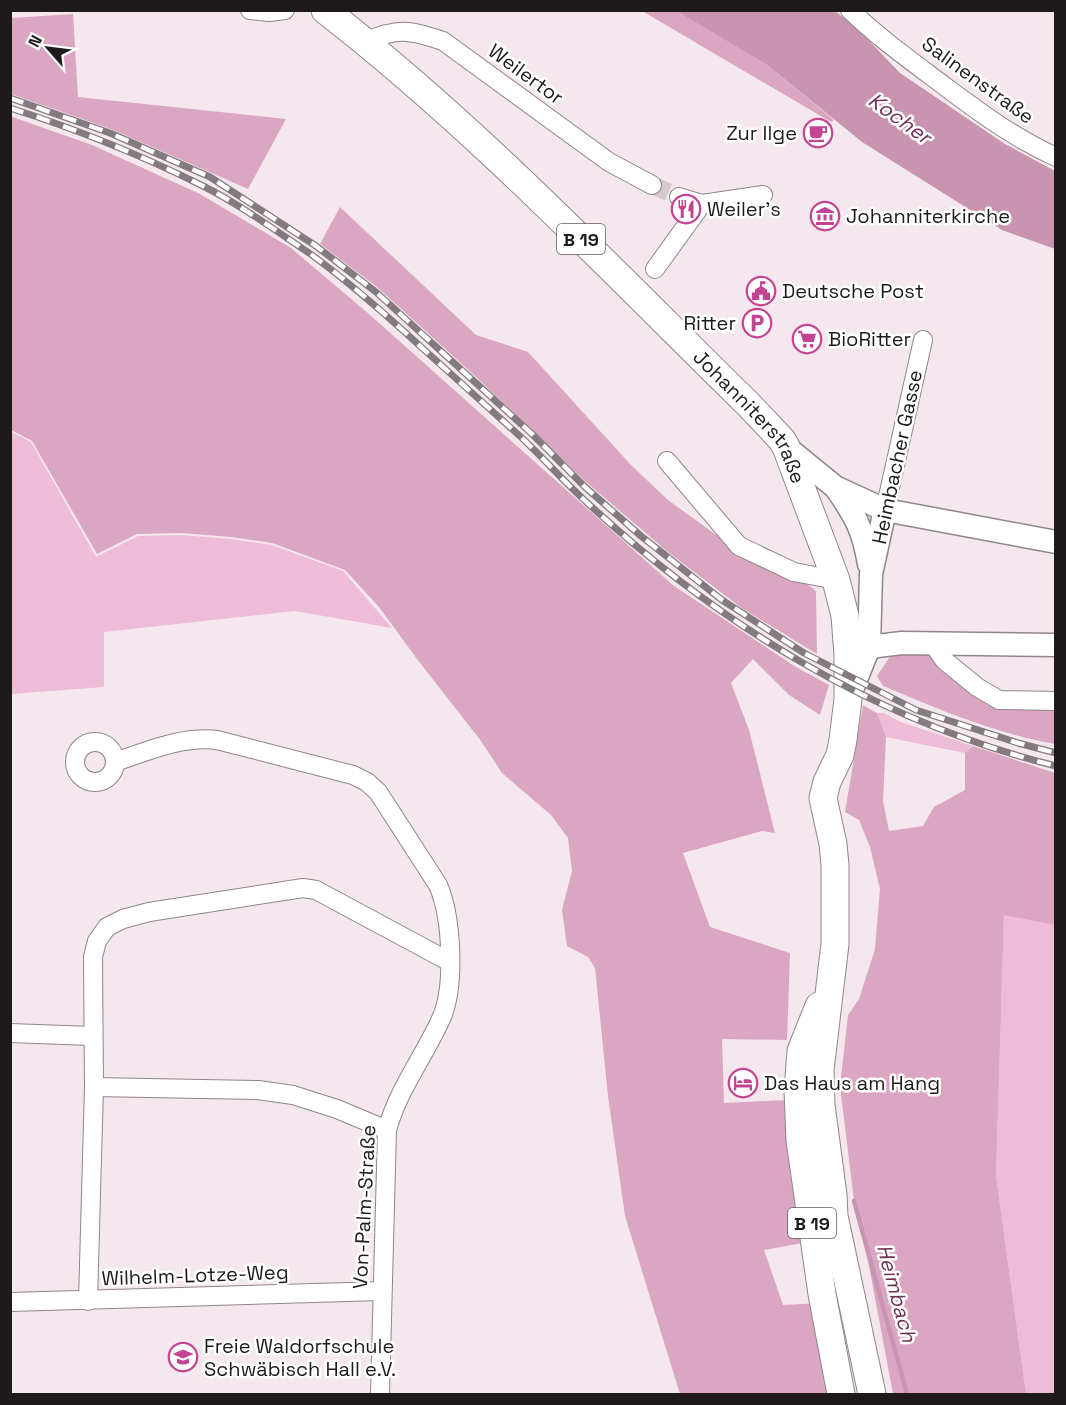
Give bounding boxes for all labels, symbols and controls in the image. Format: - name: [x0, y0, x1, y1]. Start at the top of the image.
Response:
- north arrow: [18, 18, 78, 78]
- street label: Salinenstraße: [917, 31, 1039, 129]
- text: N: [23, 32, 47, 51]
- street label: Weilertor: [483, 38, 569, 110]
- water label: Kocher: [863, 86, 938, 151]
- cafe icon: Zur Ilge: [802, 117, 834, 149]
- place label: Zur Ilge: [726, 120, 797, 146]
- restaurant icon: Weiler's: [670, 193, 702, 225]
- place label: Weiler's: [707, 196, 781, 222]
- museum icon: Johanniterkirche: [809, 200, 841, 232]
- place label: Johanniterkirche: [846, 203, 1010, 229]
- road number: B 19: [557, 224, 605, 254]
- public building icon: Deutsche Post: [745, 275, 777, 307]
- place label: Deutsche Post: [782, 278, 924, 304]
- parking icon: Ritter: [741, 307, 773, 339]
- place label: Ritter: [683, 310, 736, 336]
- supermarket icon: BioRitter: [791, 323, 823, 355]
- place label: BioRitter: [828, 326, 911, 352]
- street label: Johanniterstraße: [687, 344, 811, 487]
- street label: Heimbacher Gasse: [866, 368, 928, 546]
- hotel icon: Das Haus am Hang: [727, 1067, 759, 1099]
- place label: Das Haus am Hang: [764, 1070, 940, 1096]
- street label: Von-Palm-Straße: [347, 1124, 381, 1290]
- road number: B 19: [788, 1208, 836, 1238]
- water label: Heimbach: [871, 1241, 923, 1346]
- street label: Wilhelm-Lotze-Weg: [101, 1259, 289, 1291]
- place label: Freie Waldorfschule Schwäbisch Hall e.V.: [204, 1333, 396, 1382]
- school or university icon: Freie Waldorfschule Schwäbisch Hall e.V.: [167, 1341, 199, 1373]

